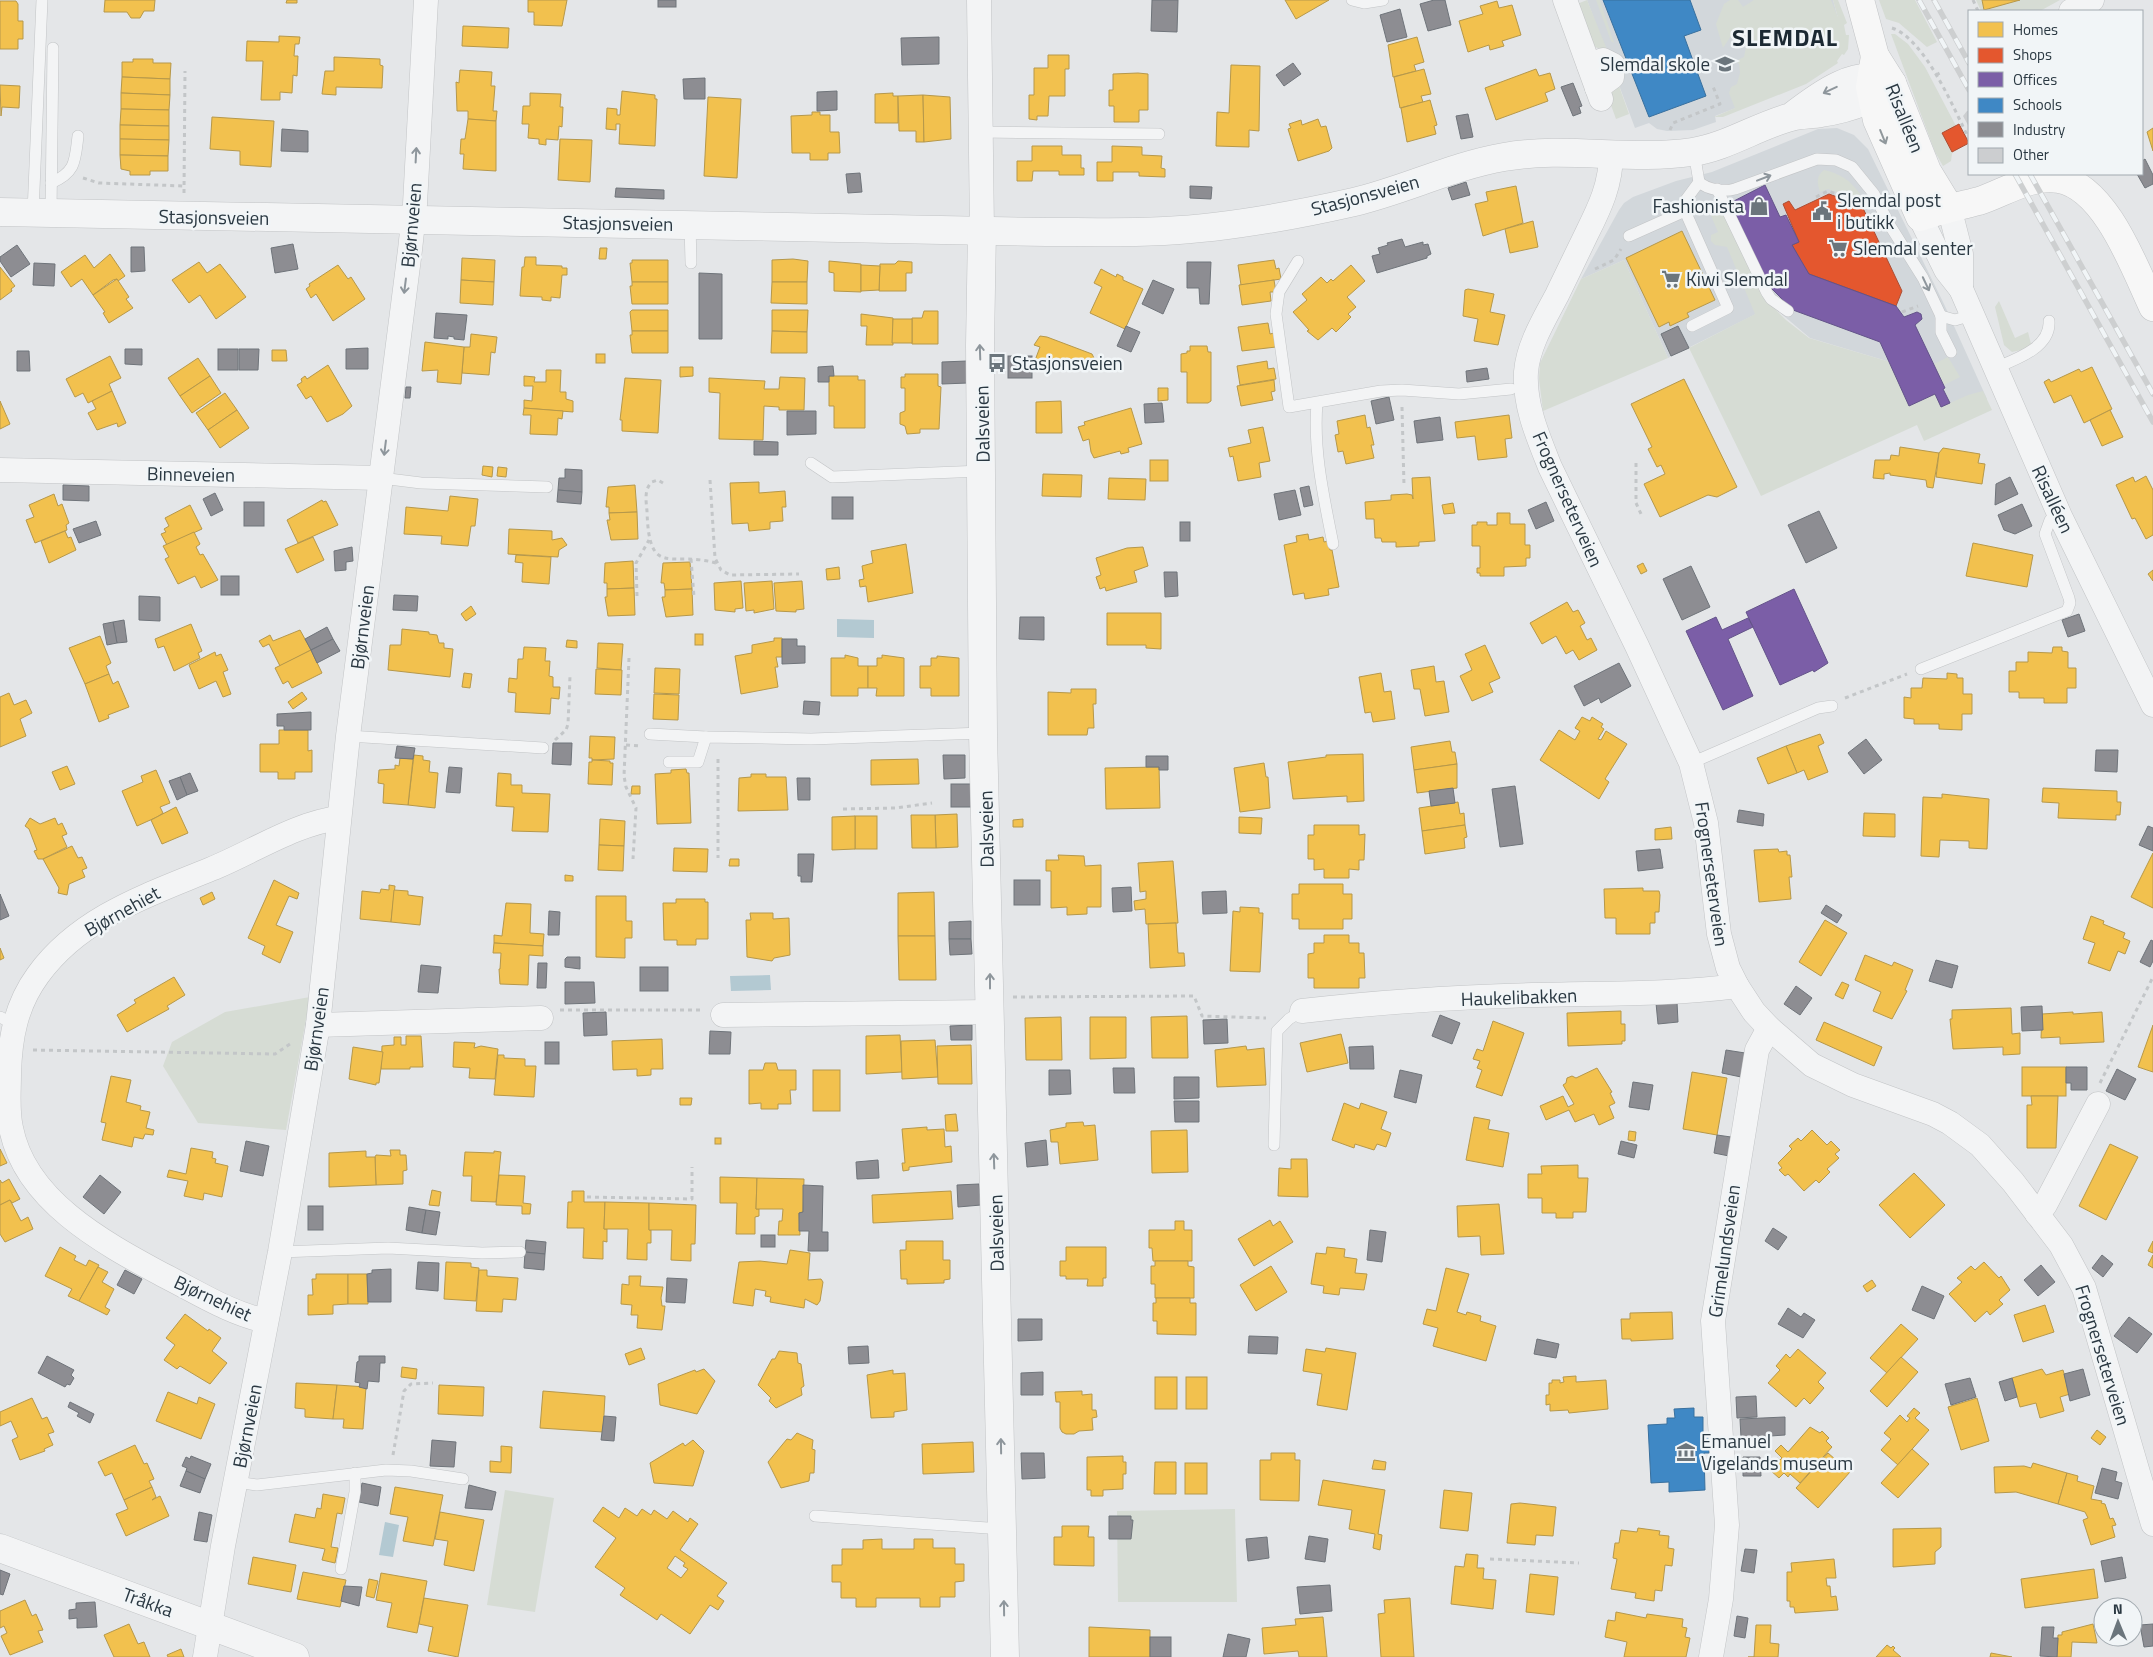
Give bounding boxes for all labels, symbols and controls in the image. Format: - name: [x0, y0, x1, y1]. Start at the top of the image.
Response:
- legend: [1968, 10, 2143, 175]
- text: Homes: [2013, 18, 2058, 41]
- district label: SLEMDAL: [1732, 19, 1838, 55]
- text: Shops: [2013, 43, 2052, 66]
- place label: Slemdal skole: [1600, 49, 1710, 78]
- school or university icon: Slemdal skole: [1714, 53, 1736, 75]
- text: Offices: [2013, 68, 2057, 91]
- street label: Risalléen: [1878, 79, 1932, 157]
- one-way arrow: [1823, 86, 1838, 96]
- text: Schools: [2013, 93, 2062, 116]
- text: Industry: [2013, 118, 2065, 141]
- one-way arrow: [1879, 129, 1889, 144]
- text: Other: [2013, 143, 2049, 166]
- one-way arrow: [411, 147, 420, 163]
- street label: Stasjonsveien: [1308, 166, 1422, 223]
- one-way arrow: [1756, 173, 1771, 182]
- street label: Bjørnveien: [392, 181, 429, 269]
- place label: Slemdal post i butikk: [1837, 185, 1941, 236]
- place label: Fashionista: [1652, 191, 1744, 220]
- shop icon: Fashionista: [1748, 195, 1770, 217]
- public building icon: Slemdal post i butikk: [1811, 200, 1833, 222]
- street label: Stasjonsveien: [158, 201, 270, 232]
- street label: Stasjonsveien: [562, 207, 674, 238]
- place label: Slemdal senter: [1853, 233, 1973, 262]
- supermarket icon: Slemdal senter: [1827, 237, 1849, 259]
- place label: Kiwi Slemdal: [1686, 264, 1788, 293]
- supermarket icon: Kiwi Slemdal: [1660, 268, 1682, 290]
- one-way arrow: [1921, 276, 1931, 291]
- one-way arrow: [400, 278, 410, 294]
- one-way arrow: [976, 344, 985, 360]
- place label: Stasjonsveien: [1012, 348, 1123, 377]
- bus stop icon: Stasjonsveien: [986, 352, 1008, 374]
- street label: Dalsveien: [966, 385, 997, 463]
- street label: Frognerseterveien: [1526, 426, 1611, 571]
- one-way arrow: [380, 439, 390, 455]
- street label: Binneveien: [147, 458, 235, 489]
- street label: Risalléen: [2025, 460, 2082, 538]
- street label: Bjørnveien: [342, 583, 381, 671]
- street label: Dalsveien: [970, 790, 1001, 868]
- street label: Frognerseterveien: [1688, 800, 1737, 948]
- street label: Bjørnehiet: [78, 878, 165, 943]
- one-way arrow: [985, 973, 995, 990]
- street label: Haukelibakken: [1460, 980, 1578, 1013]
- street label: Bjørnveien: [295, 985, 336, 1073]
- one-way arrow: [989, 1153, 999, 1170]
- street label: Grimelundsveien: [1700, 1183, 1747, 1319]
- street label: Dalsveien: [980, 1194, 1011, 1272]
- street label: Bjørnehiet: [170, 1267, 257, 1328]
- street label: Frognerseterveien: [2068, 1281, 2139, 1429]
- street label: Bjørnveien: [224, 1381, 269, 1470]
- place label: Emanuel Vigelands museum: [1701, 1426, 1853, 1477]
- one-way arrow: [996, 1438, 1006, 1454]
- museum icon: Emanuel Vigelands museum: [1675, 1441, 1697, 1463]
- street label: Tråkka: [119, 1579, 178, 1624]
- north arrow: [2093, 1597, 2143, 1647]
- text: N: [2113, 1598, 2123, 1619]
- one-way arrow: [999, 1601, 1008, 1617]

